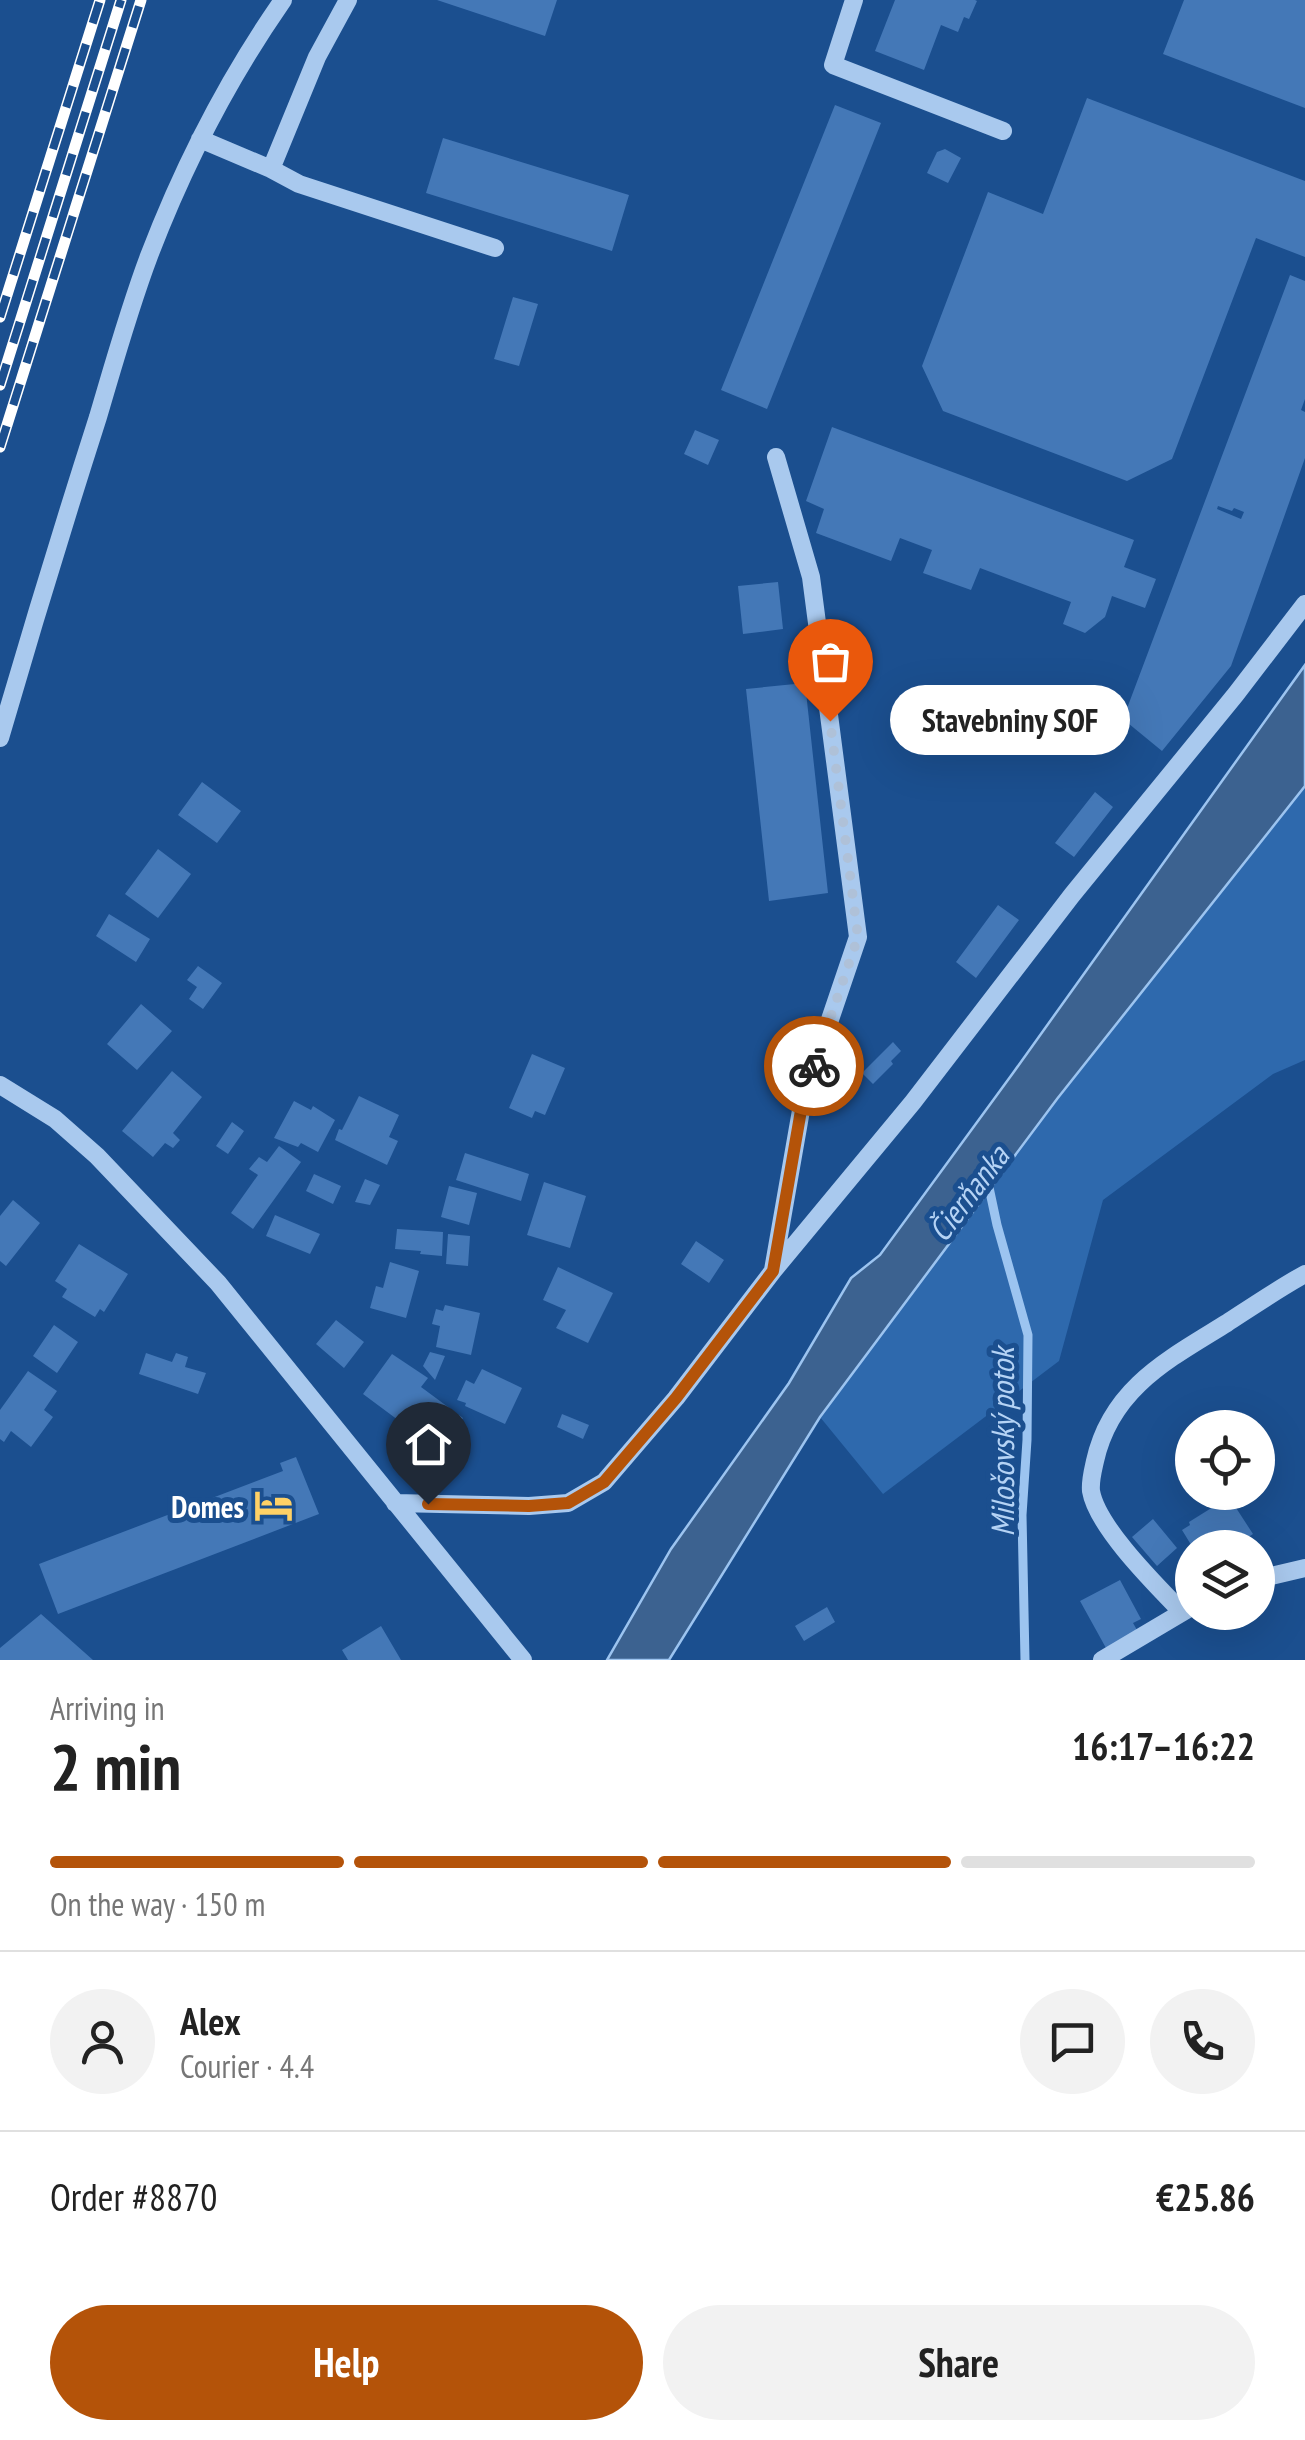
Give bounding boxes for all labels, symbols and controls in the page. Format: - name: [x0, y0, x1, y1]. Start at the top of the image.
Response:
- pin: [788, 619, 873, 722]
- icon: bag: [803, 634, 858, 689]
- callout: Stavebniny SOF: [890, 686, 1130, 756]
- text: Stavebniny SOF: [922, 699, 1098, 741]
- courier: [764, 1016, 864, 1116]
- icon: bike: [787, 1039, 842, 1094]
- water label: Čierňanka: [918, 1135, 1019, 1249]
- water label: Milošovský potok: [981, 1344, 1023, 1537]
- pin: [386, 1402, 471, 1505]
- map controls: [1175, 1410, 1275, 1630]
- button: locate: [1175, 1410, 1275, 1510]
- icon: home: [401, 1417, 456, 1472]
- hotel icon: Domes: [253, 1485, 295, 1527]
- place label: Domes: [171, 1487, 244, 1526]
- button: layers: [1175, 1530, 1275, 1630]
- text: Arriving in: [50, 1687, 165, 1729]
- text: 16:17–16:22: [1072, 1721, 1255, 1770]
- text: 2 min: [50, 1724, 181, 1808]
- text: On the way · 150 m: [50, 1883, 265, 1925]
- button: person: [50, 1989, 155, 2094]
- button: chat: [1020, 1989, 1125, 2094]
- button: phone: [1150, 1989, 1255, 2094]
- text: Alex: [180, 1996, 241, 2045]
- text: Courier · 4.4: [180, 2045, 314, 2087]
- text: Order #8870: [50, 2172, 217, 2221]
- text: €25.86: [1156, 2172, 1255, 2221]
- button: Help: [50, 2305, 643, 2420]
- button: Share: [663, 2305, 1255, 2420]

